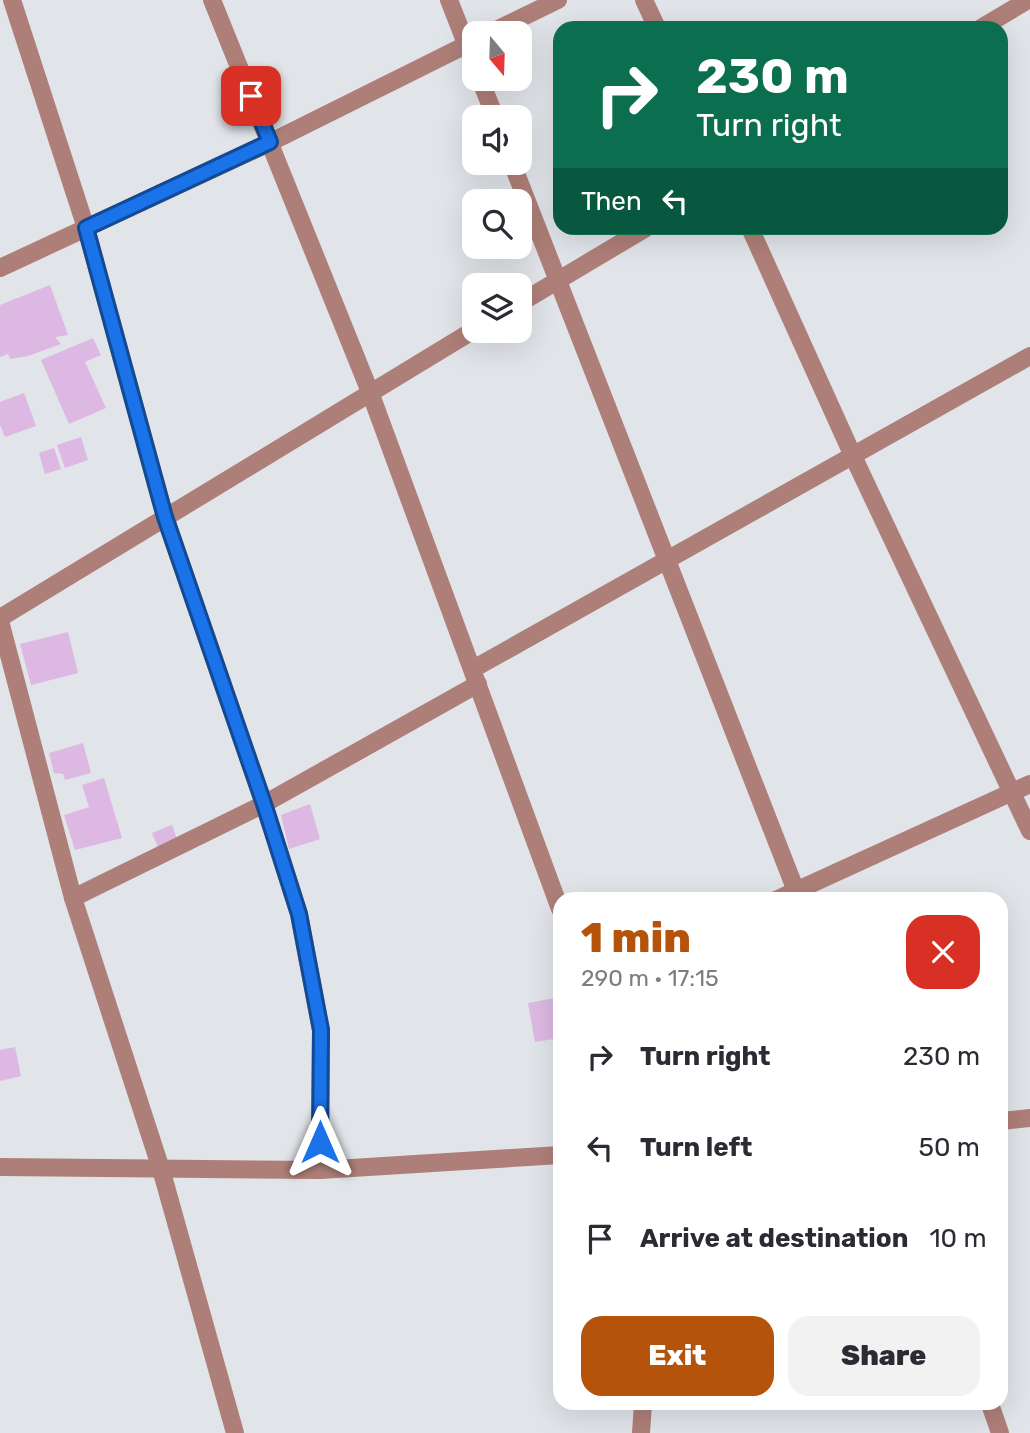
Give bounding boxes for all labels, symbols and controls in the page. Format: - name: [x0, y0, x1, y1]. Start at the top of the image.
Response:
- north arrow: [462, 21, 532, 91]
- map controls: [462, 21, 532, 343]
- text: 230 m: [696, 47, 849, 105]
- icon: right: [581, 49, 672, 140]
- pin: [221, 66, 281, 126]
- icon: arrive: [232, 77, 270, 115]
- button: sound: [462, 105, 532, 175]
- text: Turn right: [696, 106, 841, 144]
- icon: left: [656, 182, 694, 220]
- text: Then: [581, 186, 642, 217]
- button: search: [462, 189, 532, 259]
- button: layers: [462, 273, 532, 343]
- text: 1 min: [581, 913, 691, 963]
- button: close: [906, 915, 980, 989]
- text: 290 m · 17:15: [581, 964, 719, 992]
- icon: right: [581, 1038, 619, 1076]
- text: Turn right: [640, 1041, 770, 1072]
- text: 230 m: [903, 1041, 980, 1072]
- position arrow: [283, 1105, 357, 1179]
- icon: left: [581, 1129, 619, 1167]
- text: Turn left: [640, 1132, 752, 1163]
- text: 50 m: [919, 1132, 980, 1163]
- icon: arrive: [581, 1220, 619, 1258]
- text: Arrive at destination: [640, 1223, 908, 1254]
- text: 10 m: [929, 1223, 987, 1254]
- button: Exit: [581, 1316, 774, 1396]
- button: Share: [788, 1316, 980, 1396]

